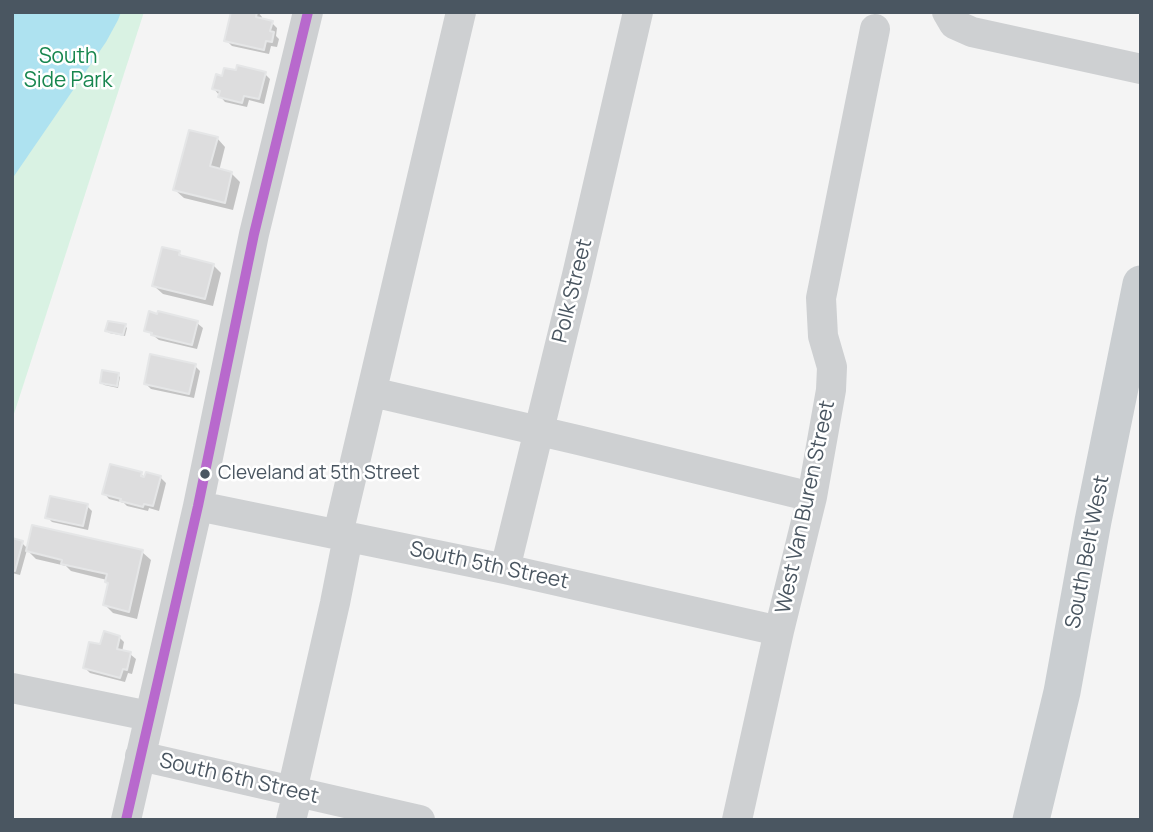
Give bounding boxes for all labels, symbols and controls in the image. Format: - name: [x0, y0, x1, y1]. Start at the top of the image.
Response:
- park label: South Side Park: [24, 44, 112, 94]
- street label: Polk Street: [548, 236, 598, 346]
- street label: West Van Buren Street: [771, 398, 841, 616]
- place label: Cleveland at 5th Street: [218, 463, 420, 485]
- marker: Cleveland at 5th Street: [198, 467, 212, 481]
- street label: South Belt West: [1061, 473, 1115, 631]
- street label: South 5th Street: [407, 537, 571, 595]
- street label: South 6th Street: [157, 748, 321, 810]

